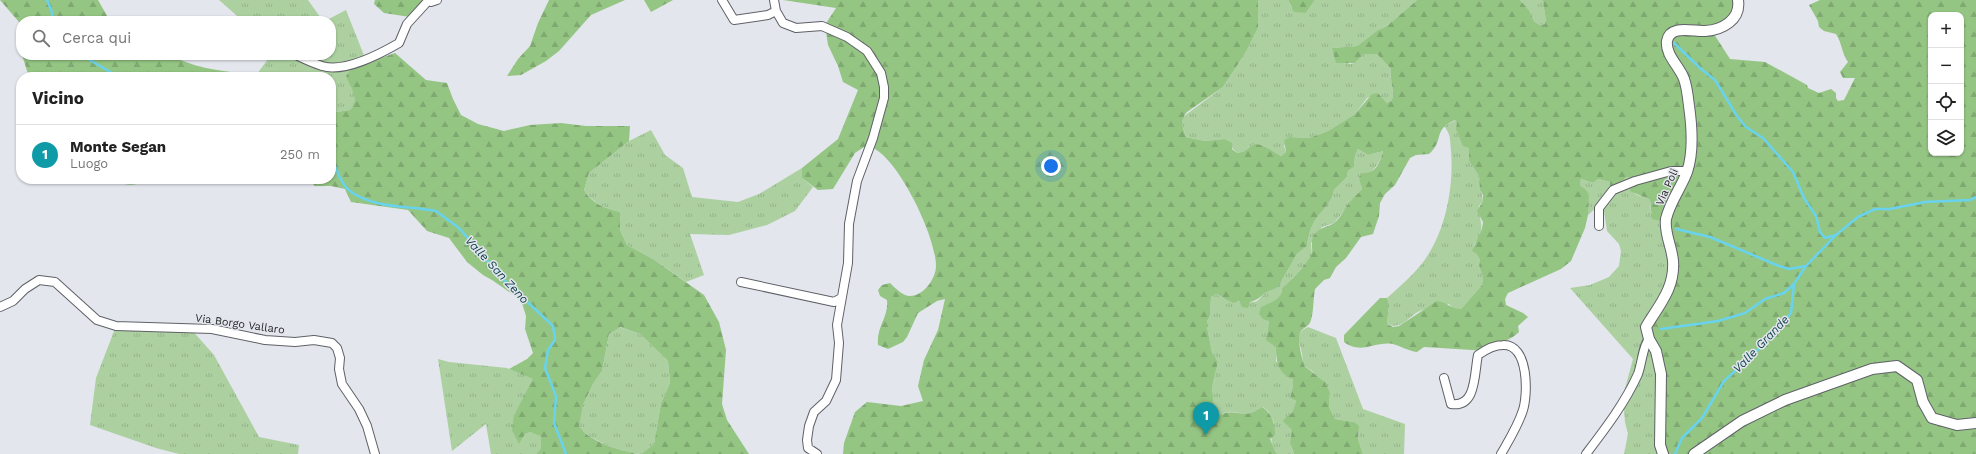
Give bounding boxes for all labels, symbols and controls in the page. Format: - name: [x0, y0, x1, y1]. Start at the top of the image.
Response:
- map controls: [1928, 12, 1964, 156]
- button: +: [1928, 12, 1964, 48]
- search box: [16, 16, 336, 60]
- icon: search: [30, 27, 52, 49]
- text: Cerca qui: [62, 29, 131, 47]
- button: −: [1928, 48, 1964, 84]
- button: locate: [1928, 84, 1964, 120]
- text: Vicino: [32, 88, 84, 108]
- button: layers: [1928, 120, 1964, 156]
- text: Monte Segan: [70, 138, 166, 156]
- text: 1: [42, 147, 48, 162]
- text: 250 m: [280, 147, 320, 162]
- text: Luogo: [70, 156, 108, 171]
- your location: [1041, 156, 1061, 176]
- street label: Via Poli: [1653, 166, 1681, 208]
- water label: Valle San Zeno: [462, 234, 532, 306]
- street label: Via Borgo Vallaro: [194, 311, 286, 337]
- water label: Valle Grande: [1730, 312, 1792, 376]
- pin: 1: [1193, 402, 1219, 435]

